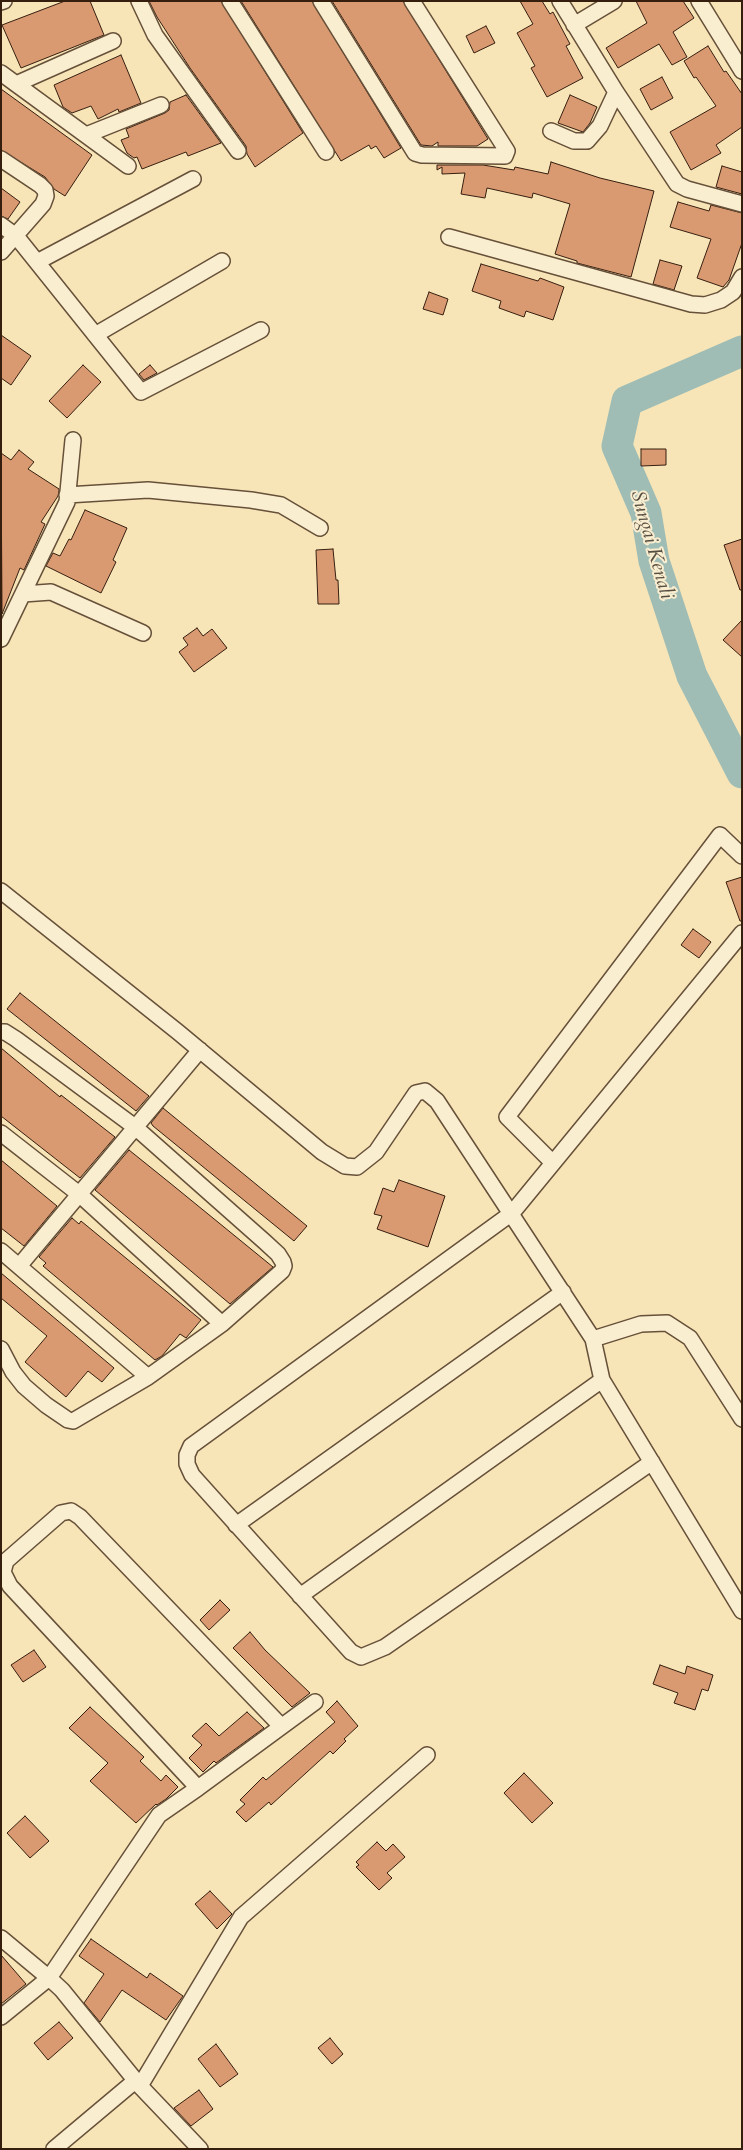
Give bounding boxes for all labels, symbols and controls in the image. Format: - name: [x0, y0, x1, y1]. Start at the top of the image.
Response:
- water label: Sungai Kenali: [624, 488, 678, 602]

